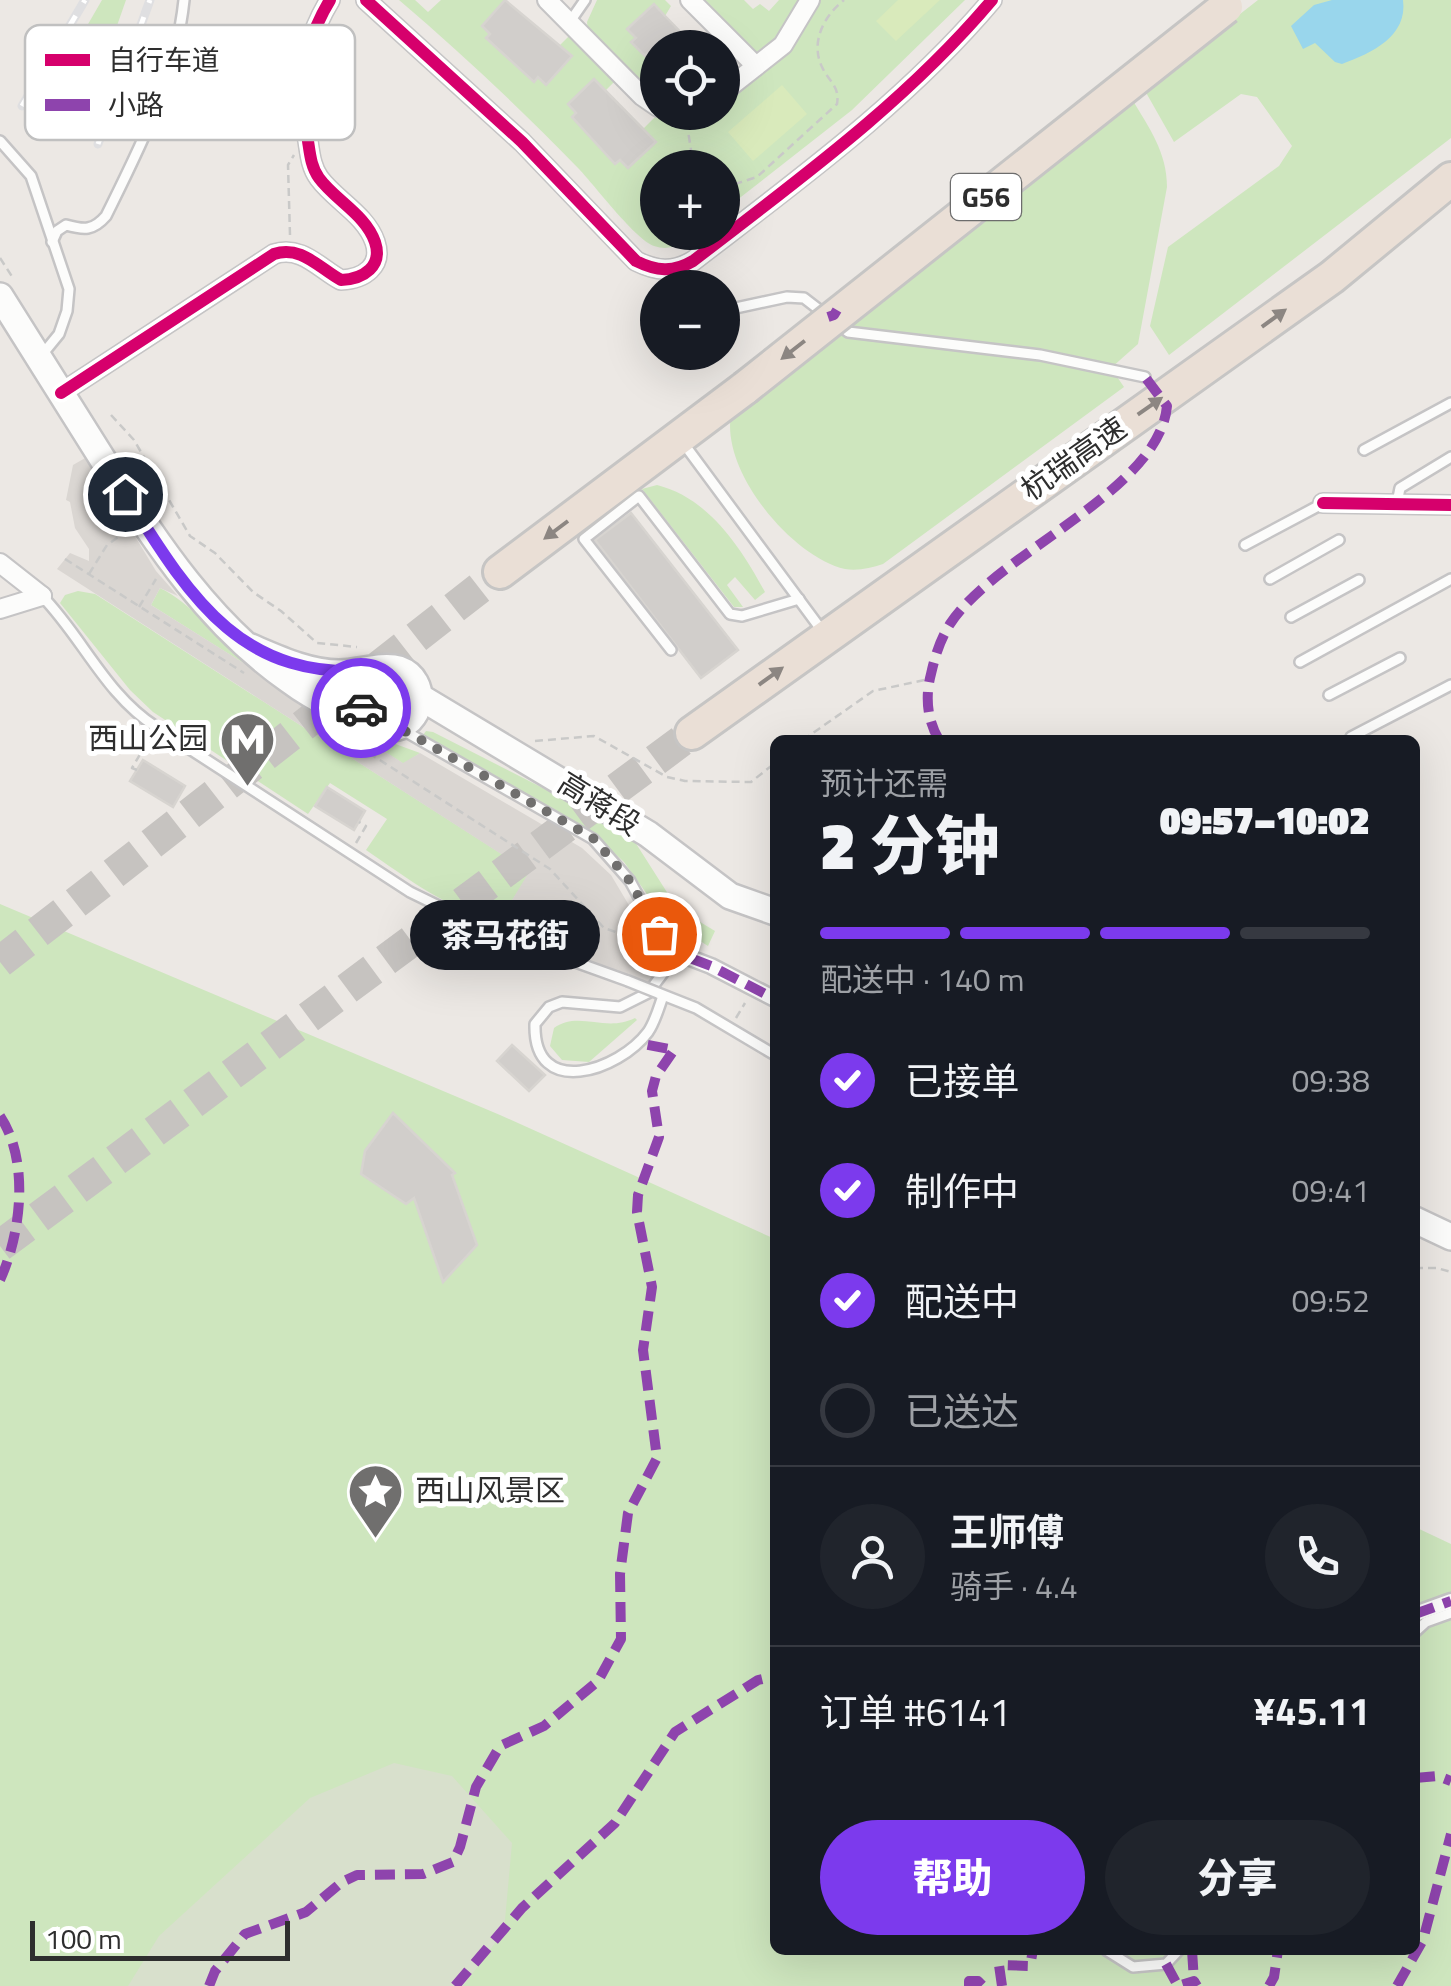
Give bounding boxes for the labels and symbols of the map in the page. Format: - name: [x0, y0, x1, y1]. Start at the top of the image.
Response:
- legend: [25, 25, 355, 140]
- text: 自行车道: [108, 38, 220, 81]
- text: 小路: [108, 83, 164, 126]
- road number: G56: [951, 174, 1021, 220]
- one-way arrow: [1261, 309, 1287, 329]
- one-way arrow: [780, 339, 805, 360]
- one-way arrow: [1136, 397, 1163, 416]
- street label: 杭瑞高速: [1011, 405, 1136, 511]
- pin: [83, 452, 168, 537]
- one-way arrow: [543, 520, 569, 540]
- courier: [311, 658, 411, 758]
- one-way arrow: [758, 667, 784, 686]
- metro station icon: 西山公园: [217, 709, 277, 788]
- place label: 西山公园: [88, 715, 208, 761]
- street label: 高蒋段: [549, 760, 650, 847]
- pin: [617, 892, 702, 977]
- callout: 茶马花街: [409, 899, 599, 969]
- place icon: 西山风景区: [346, 1461, 406, 1540]
- place label: 西山风景区: [415, 1467, 565, 1513]
- scale bar: [30, 1916, 290, 1960]

